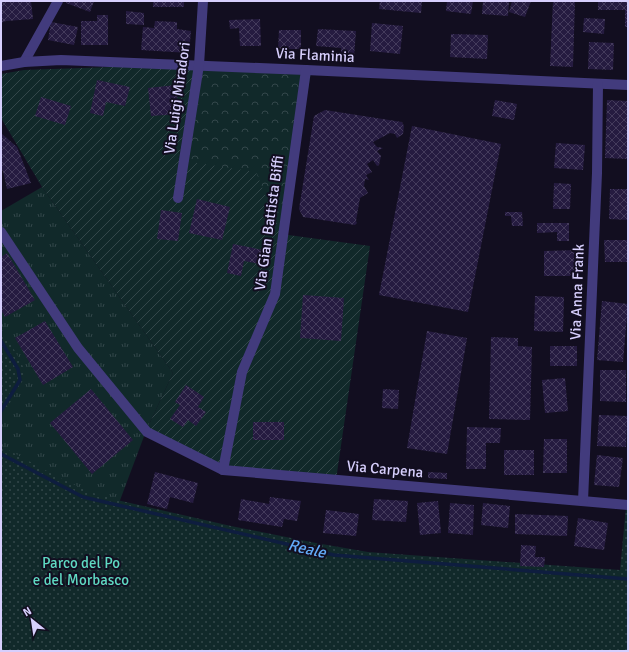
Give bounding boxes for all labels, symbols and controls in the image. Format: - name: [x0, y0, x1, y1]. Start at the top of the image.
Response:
- street label: Via Luigi Miradori: [160, 41, 194, 155]
- street label: Via Flaminia: [275, 44, 355, 66]
- street label: Via Gian Battista Biffi: [251, 154, 287, 292]
- street label: Via Anna Frank: [566, 243, 588, 340]
- street label: Via Carpena: [346, 457, 424, 481]
- water label: Reale: [286, 535, 329, 563]
- park label: Parco del Po e del Morbasco: [33, 554, 129, 589]
- north arrow: [12, 600, 52, 640]
- text: N: [21, 604, 34, 619]

